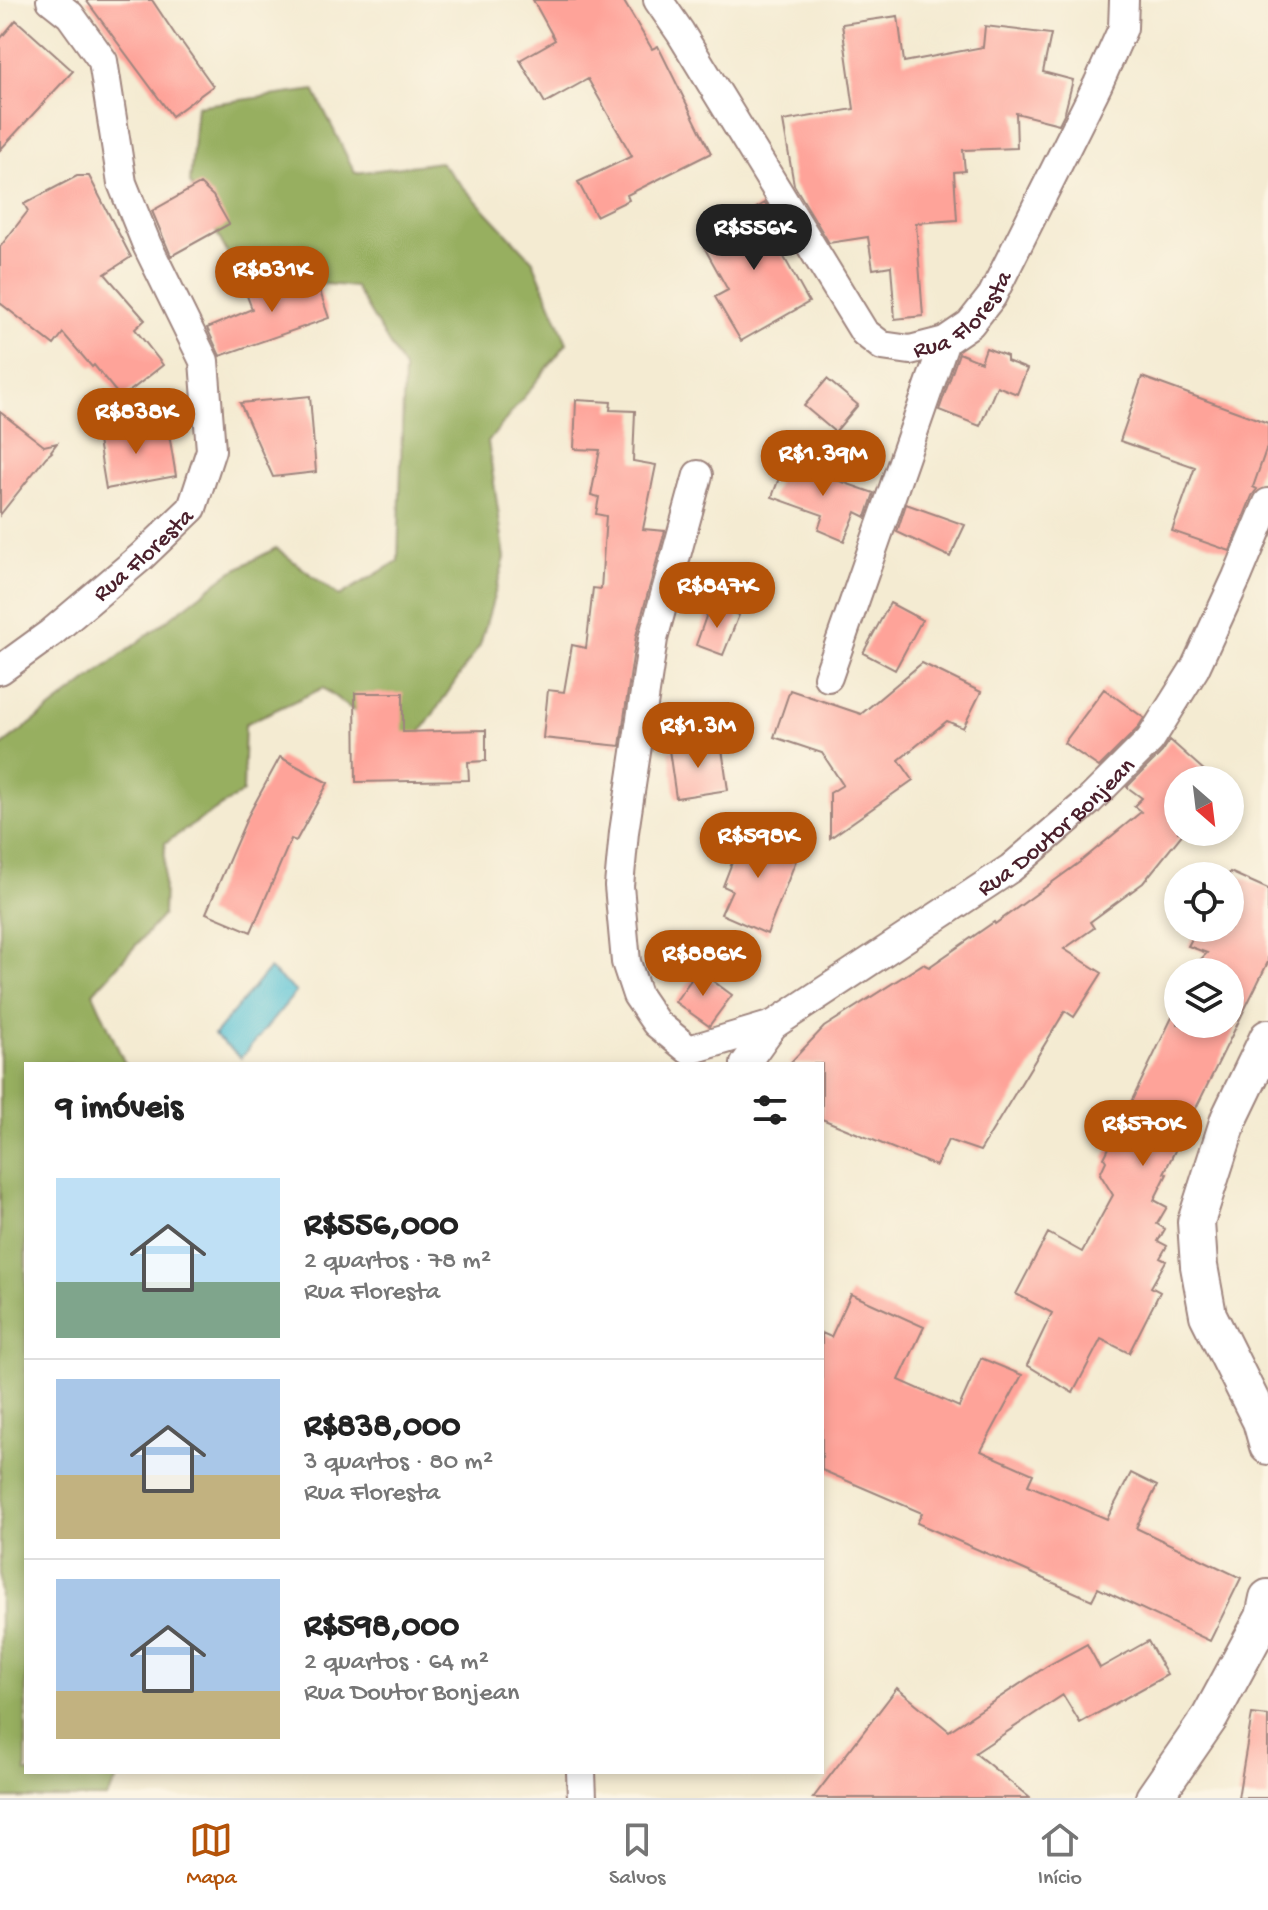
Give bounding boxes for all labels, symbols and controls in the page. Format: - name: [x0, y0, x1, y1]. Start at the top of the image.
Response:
- pin: R$556K: [689, 204, 819, 272]
- text: R$556K: [714, 214, 794, 245]
- pin: R$831K: [207, 246, 337, 314]
- text: R$831K: [233, 256, 311, 287]
- street label: Rua Floresta: [910, 266, 1021, 367]
- pin: R$838K: [71, 388, 201, 456]
- text: R$838K: [95, 398, 177, 429]
- pin: R$1.39M: [749, 430, 897, 498]
- text: R$1.39M: [779, 440, 867, 471]
- street label: Rua Floresta: [88, 503, 202, 609]
- pin: R$847K: [652, 562, 782, 630]
- text: R$847K: [677, 572, 757, 603]
- pin: R$1.3M: [633, 702, 763, 770]
- text: R$1.3M: [660, 712, 736, 743]
- street label: Rua Doutor Bonjean: [973, 752, 1143, 904]
- north arrow: [1164, 766, 1244, 846]
- map controls: [1164, 766, 1244, 1038]
- pin: R$598K: [693, 812, 823, 880]
- text: R$598K: [718, 822, 798, 853]
- button: locate: [1164, 862, 1244, 942]
- pin: R$886K: [638, 930, 768, 998]
- text: R$886K: [662, 940, 744, 971]
- button: layers: [1164, 958, 1244, 1038]
- icon: filters: [748, 1088, 792, 1132]
- text: 9 imóveis: [56, 1090, 183, 1130]
- pin: R$570K: [1078, 1100, 1208, 1168]
- text: R$570K: [1102, 1110, 1184, 1141]
- text: R$556,000: [304, 1207, 459, 1247]
- icon: home: [120, 1210, 216, 1306]
- text: 2 quartos · 78 m²: [304, 1247, 491, 1278]
- text: Rua Floresta: [304, 1278, 440, 1309]
- text: R$838,000: [304, 1408, 461, 1448]
- icon: home: [120, 1411, 216, 1507]
- text: 3 quartos · 80 m²: [304, 1448, 493, 1479]
- text: Rua Floresta: [304, 1479, 440, 1510]
- text: R$598,000: [304, 1608, 459, 1648]
- icon: home: [120, 1611, 216, 1707]
- text: 2 quartos · 64 m²: [304, 1648, 489, 1679]
- text: Rua Doutor Bonjean: [304, 1679, 519, 1710]
- tab: Mapa: [186, 1818, 237, 1892]
- tab: Salvos: [609, 1818, 665, 1892]
- tab: Início: [1038, 1818, 1082, 1892]

